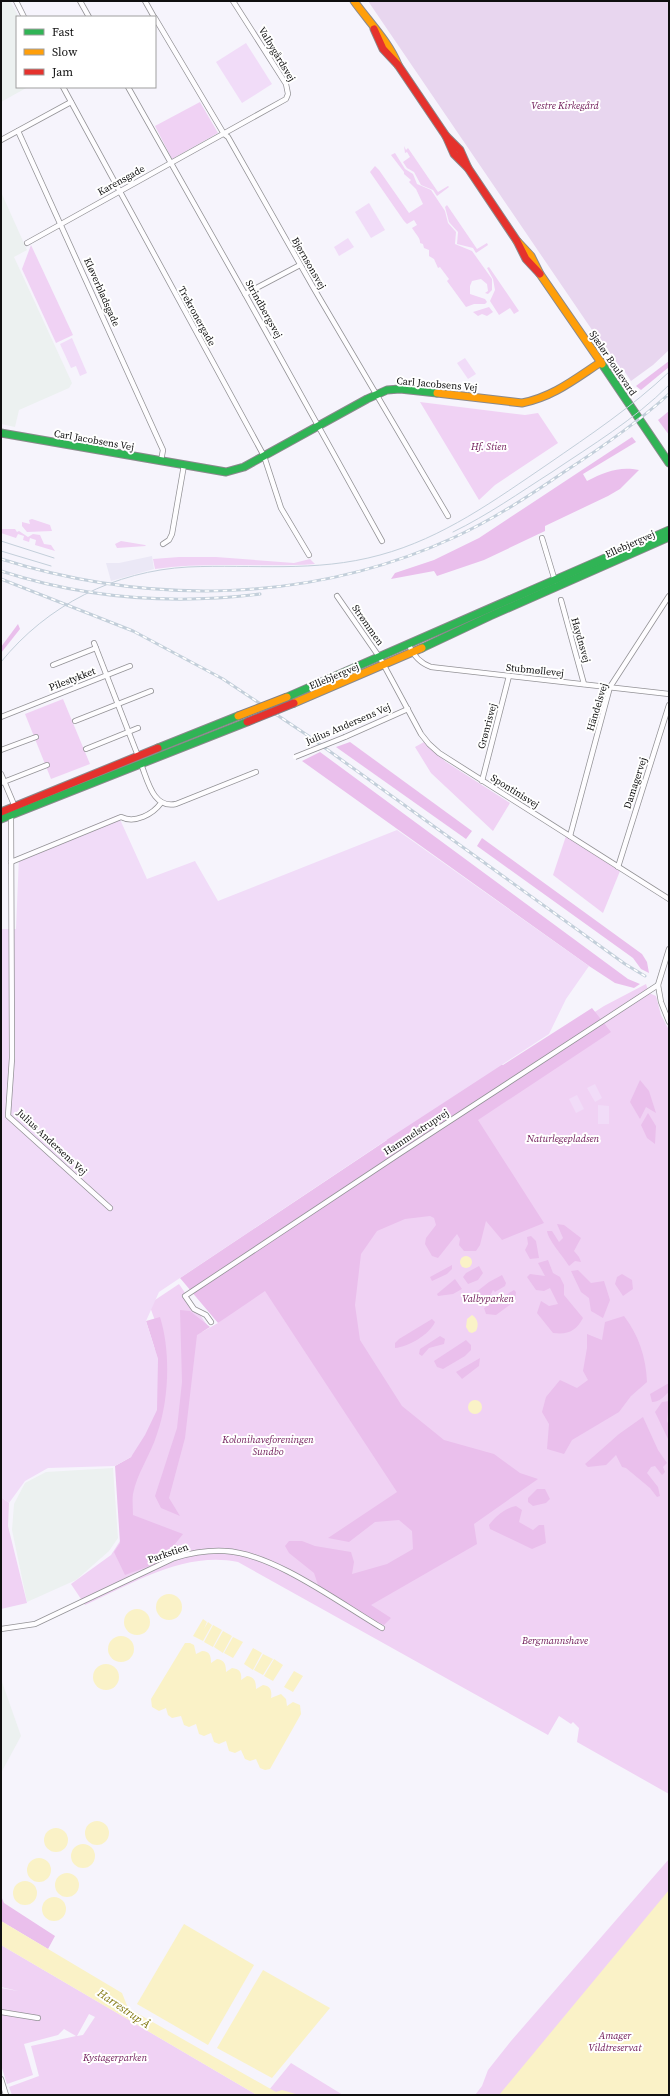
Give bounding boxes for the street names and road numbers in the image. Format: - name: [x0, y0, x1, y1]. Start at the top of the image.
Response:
- street label: Valbygårdsvej: [256, 24, 299, 84]
- street label: Karensgade: [95, 162, 147, 198]
- street label: Bjørnsonsvej: [289, 235, 329, 291]
- street label: Kløverbladsgade: [81, 256, 123, 328]
- street label: Strindbergsvej: [243, 278, 285, 341]
- street label: Trekronergade: [175, 284, 219, 348]
- street label: Sjælør Boulevard: [586, 328, 640, 398]
- street label: Carl Jacobsens Vej: [396, 374, 478, 394]
- street label: Carl Jacobsens Vej: [53, 427, 135, 453]
- street label: Ellebjergvej: [603, 527, 657, 561]
- street label: Strømmen: [349, 602, 387, 648]
- street label: Haydnsvej: [568, 616, 594, 664]
- street label: Ellebjergvej: [307, 660, 361, 692]
- street label: Stubmøllevej: [506, 661, 565, 680]
- street label: Pilestykket: [47, 664, 98, 694]
- street label: Händelsvej: [584, 681, 611, 733]
- street label: Julius Andersens Vej: [303, 700, 393, 748]
- street label: Grønrisvej: [475, 702, 499, 750]
- street label: Damagervej: [621, 755, 649, 810]
- street label: Spontinisvej: [488, 771, 542, 811]
- street label: Julius Andersens Vej: [14, 1105, 90, 1178]
- street label: Hammelstrupvej: [381, 1106, 451, 1158]
- street label: Parkstien: [146, 1540, 190, 1566]

